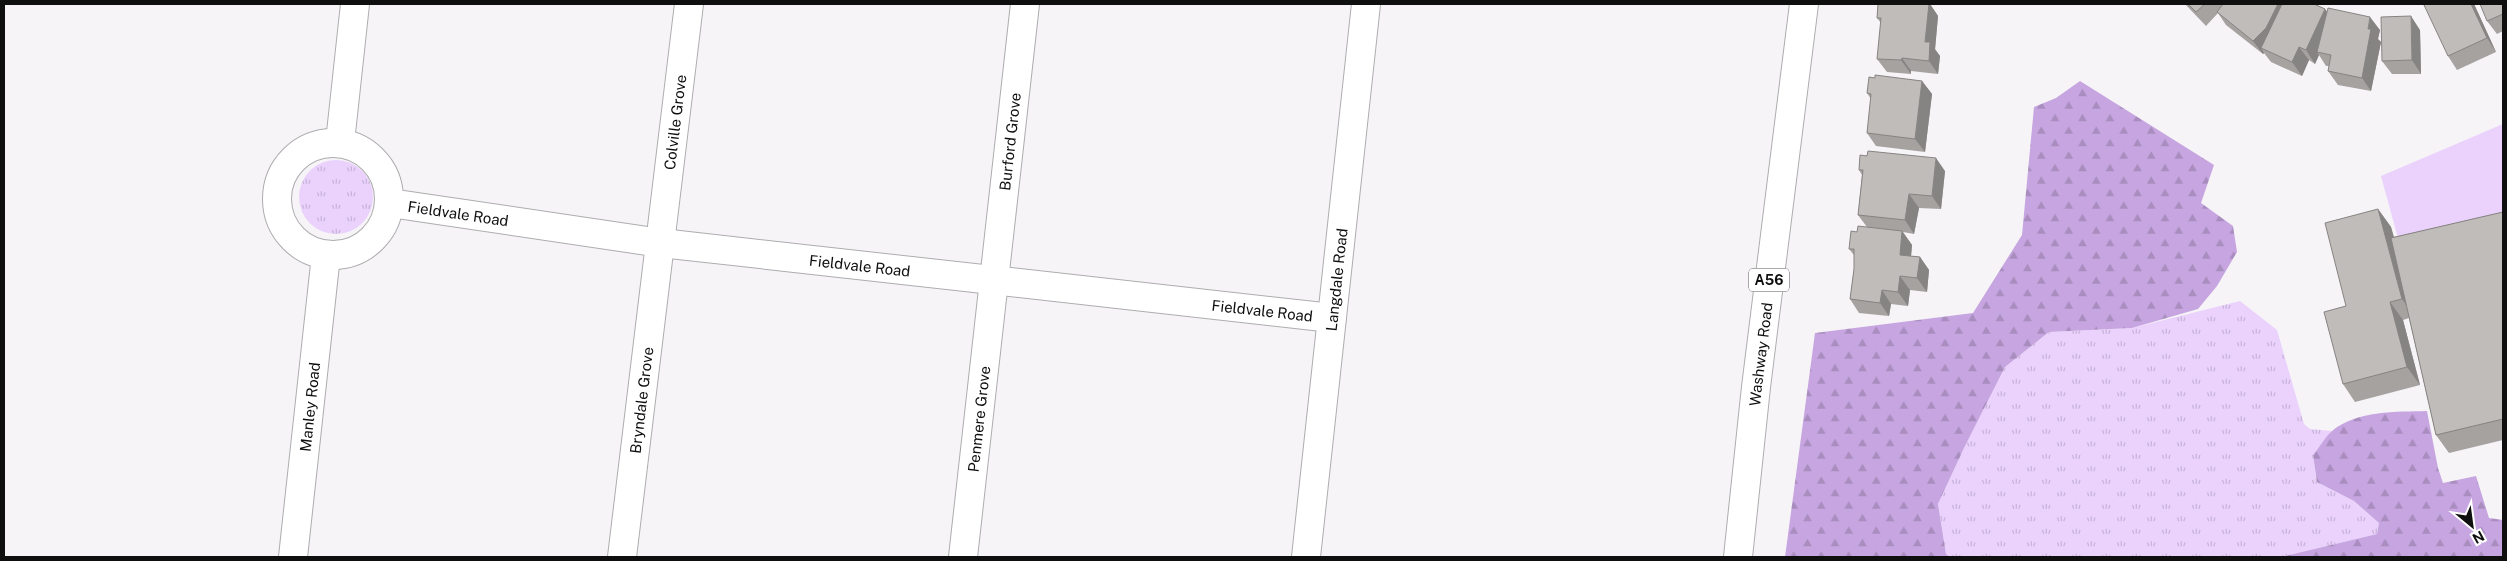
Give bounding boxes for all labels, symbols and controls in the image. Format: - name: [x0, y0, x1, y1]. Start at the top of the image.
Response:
- street label: Colville Grove: [660, 73, 689, 171]
- street label: Burford Grove: [996, 92, 1024, 192]
- street label: Fieldvale Road: [407, 197, 510, 229]
- street label: Langdale Road: [1322, 227, 1350, 332]
- street label: Fieldvale Road: [808, 251, 911, 279]
- road number: A56: [1749, 268, 1789, 292]
- street label: Fieldvale Road: [1211, 296, 1314, 324]
- street label: Washway Road: [1746, 301, 1775, 407]
- street label: Bryndale Grove: [626, 346, 656, 454]
- street label: Manley Road: [296, 361, 323, 453]
- street label: Penmere Grove: [964, 365, 993, 473]
- north arrow: [2447, 501, 2497, 551]
- text: N: [2470, 528, 2487, 547]

